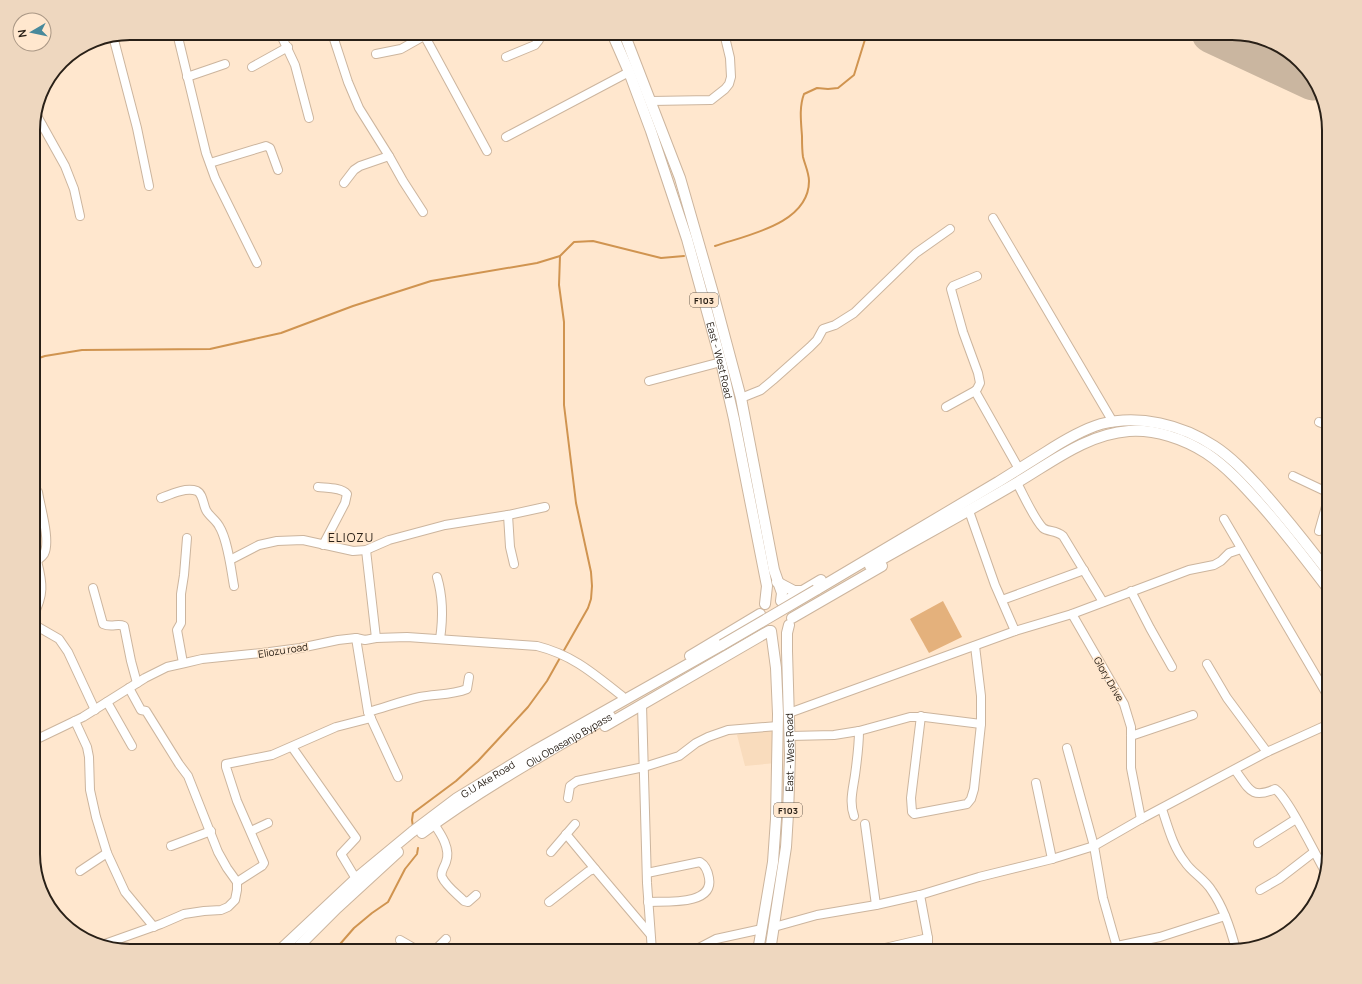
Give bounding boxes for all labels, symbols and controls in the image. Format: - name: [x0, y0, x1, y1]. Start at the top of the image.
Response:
- north arrow: [12, 12, 52, 52]
- text: N: [14, 28, 30, 39]
- road number: F103: [690, 293, 718, 307]
- street label: East - West Road: [703, 320, 736, 400]
- district label: ELIOZU: [328, 529, 374, 546]
- street label: Eliozu road: [257, 639, 309, 661]
- street label: Glory Drive: [1091, 654, 1128, 704]
- street label: Olu Obasanjo Bypass: [523, 709, 614, 770]
- street label: East - West Road: [782, 713, 797, 792]
- street label: G.U Ake Road: [458, 757, 517, 801]
- road number: F103: [774, 803, 802, 817]

